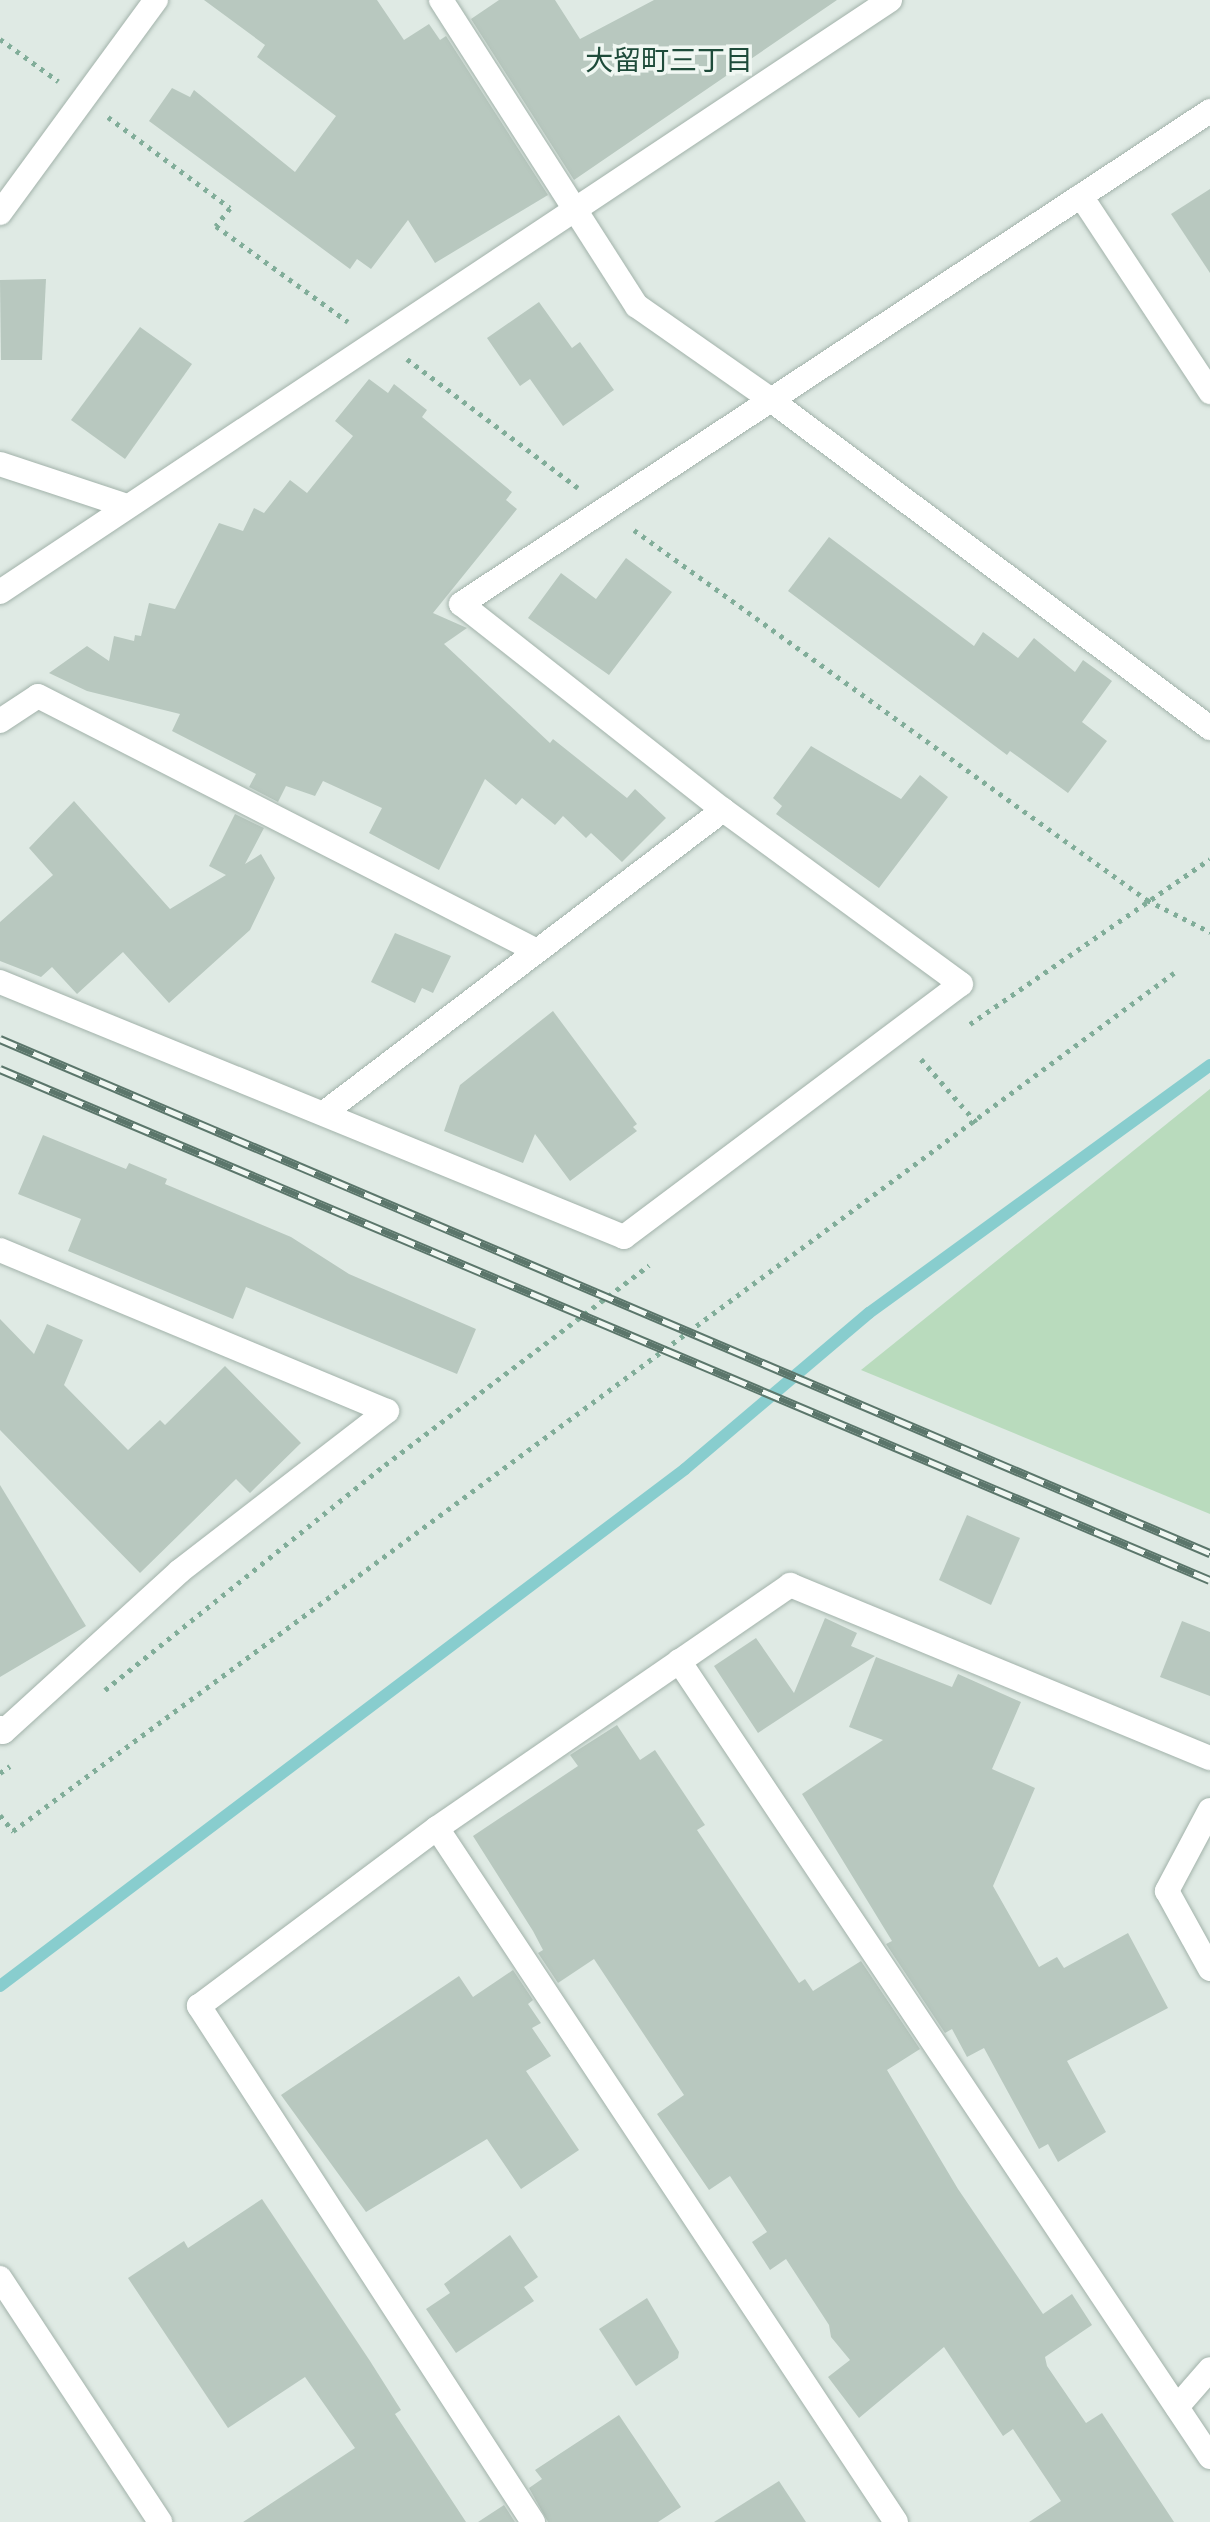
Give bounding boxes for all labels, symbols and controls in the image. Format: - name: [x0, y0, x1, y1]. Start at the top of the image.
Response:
- district label: 大留町三丁目: [585, 42, 753, 76]

